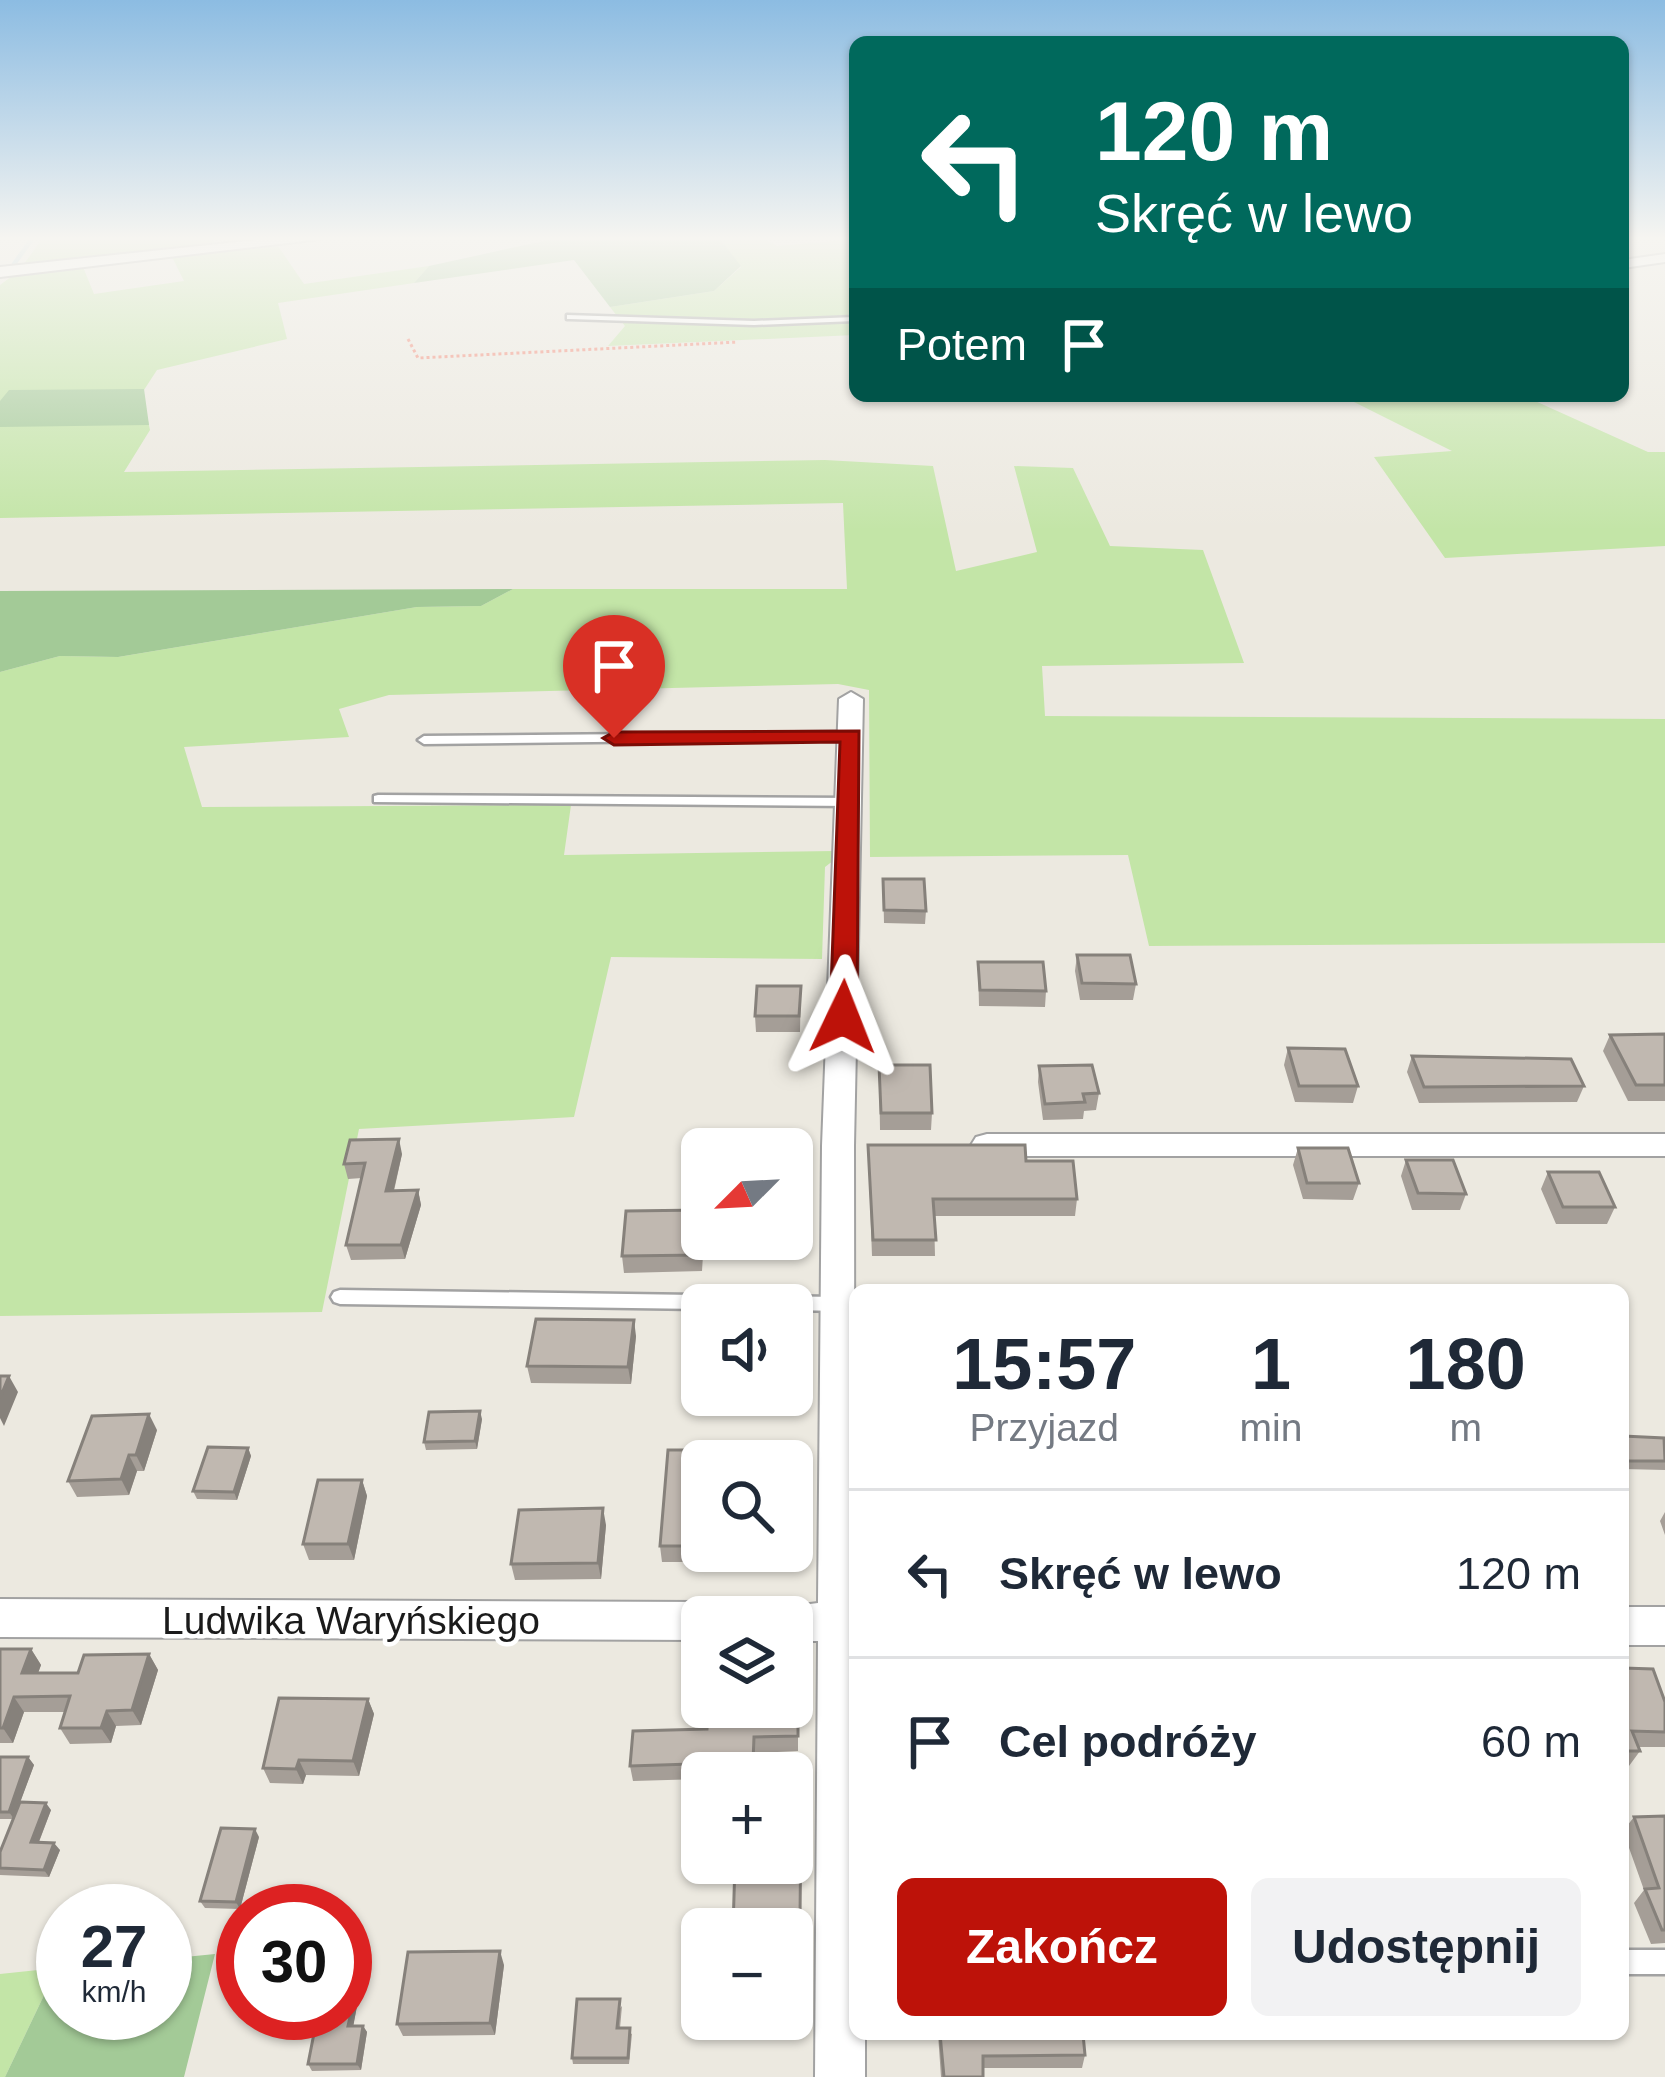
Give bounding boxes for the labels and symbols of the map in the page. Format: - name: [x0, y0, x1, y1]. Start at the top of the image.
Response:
- pin: [563, 615, 665, 738]
- position arrow: [780, 954, 906, 1080]
- north arrow: [681, 1128, 813, 1260]
- street label: Ludwika Waryńskiego: [162, 1599, 540, 1642]
- speed limit sign: 30: [216, 1884, 372, 2040]

